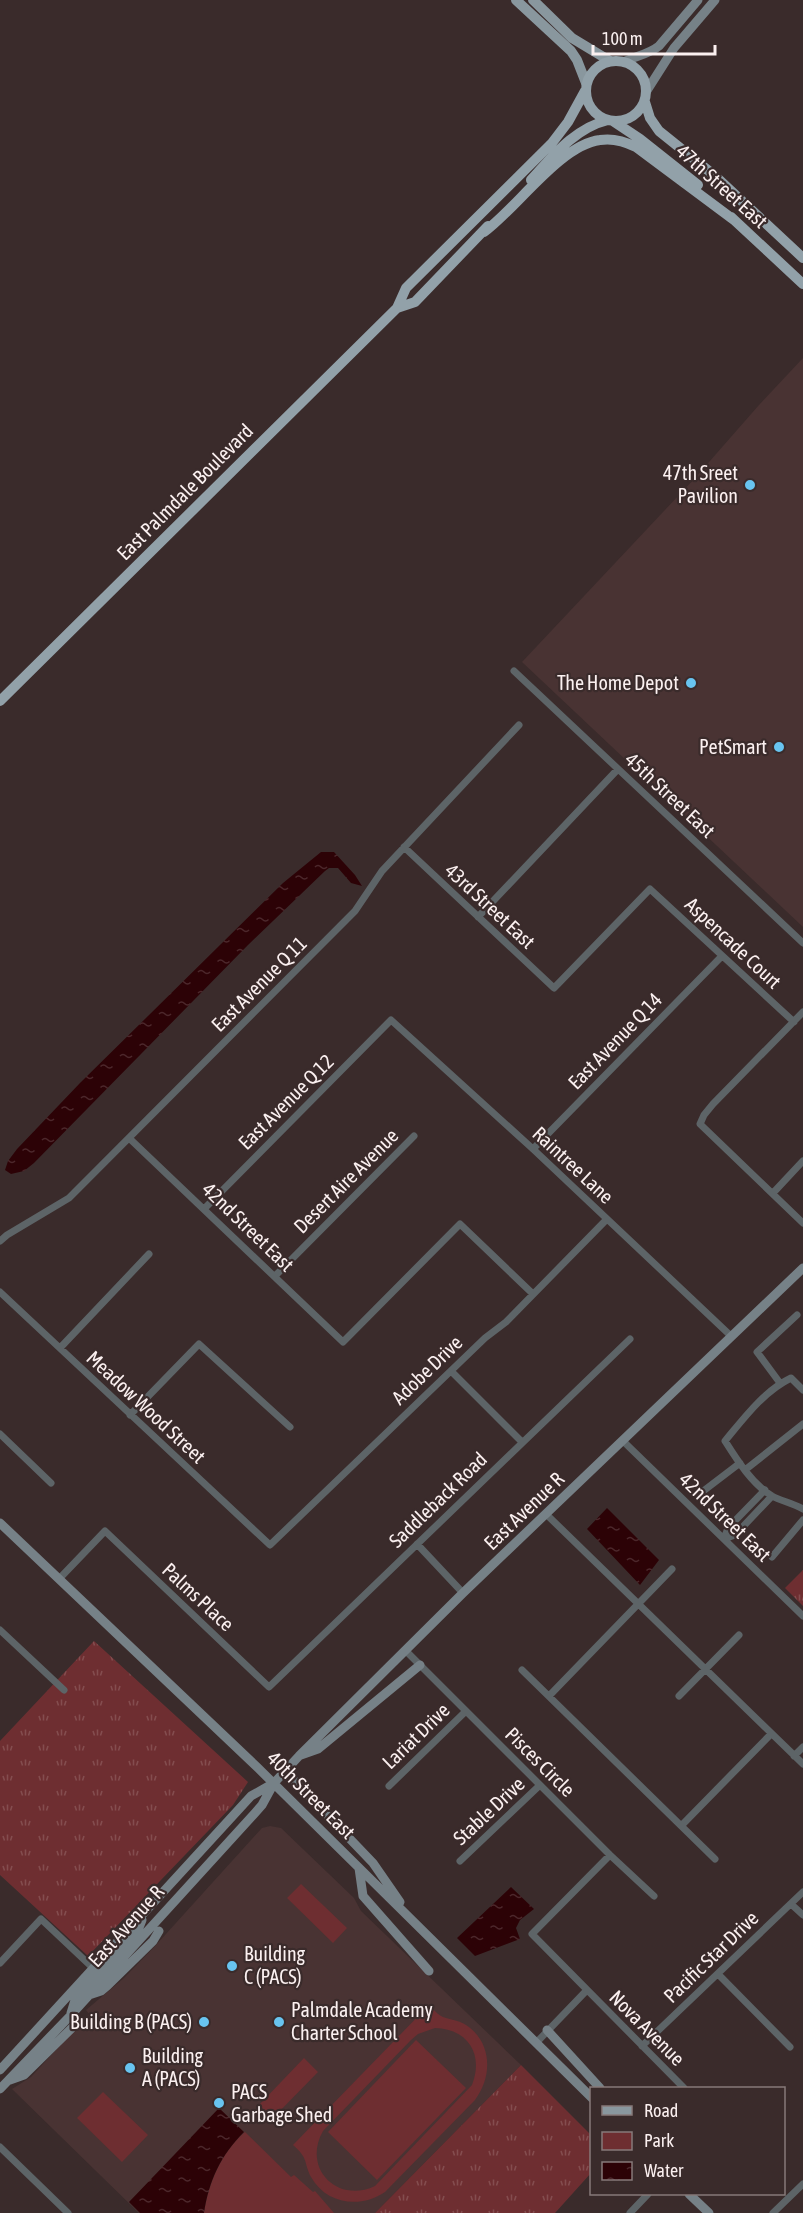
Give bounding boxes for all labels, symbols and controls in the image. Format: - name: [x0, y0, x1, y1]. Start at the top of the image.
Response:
- scale bar: [593, 18, 714, 56]
- text: 100 m: [602, 28, 643, 49]
- street label: 47th Street East: [672, 139, 773, 233]
- street label: East Palmdale Boulevard: [112, 419, 257, 564]
- place label: 47th Sreet Pavilion: [663, 461, 738, 507]
- marker: 47th Sreet Pavilion: [743, 478, 757, 492]
- place label: The Home Depot: [557, 671, 679, 694]
- marker: The Home Depot: [684, 676, 698, 690]
- place label: PetSmart: [699, 735, 767, 758]
- marker: PetSmart: [772, 740, 786, 754]
- street label: 45th Street East: [621, 747, 720, 842]
- street label: 43rd Street East: [441, 858, 540, 953]
- street label: Aspencade Court: [681, 892, 786, 993]
- street label: East Avenue Q 11: [206, 931, 311, 1036]
- street label: East Avenue Q 14: [563, 988, 666, 1093]
- street label: East Avenue Q 12: [233, 1049, 338, 1154]
- street label: Raintree Lane: [528, 1121, 618, 1208]
- street label: Desert Aire Avenue: [289, 1124, 403, 1238]
- street label: 42nd Street East: [198, 1177, 299, 1276]
- street label: Adobe Drive: [387, 1331, 467, 1409]
- street label: Meadow Wood Street: [82, 1346, 211, 1468]
- street label: Saddleback Road: [384, 1447, 491, 1552]
- street label: East Avenue R: [479, 1467, 568, 1554]
- street label: 42nd Street East: [675, 1467, 776, 1566]
- street label: Palms Place: [158, 1558, 239, 1635]
- street label: Lariat Drive: [377, 1698, 454, 1773]
- street label: Pisces Circle: [501, 1722, 580, 1801]
- street label: 40th Street East: [263, 1746, 360, 1843]
- street label: Stable Drive: [448, 1772, 529, 1849]
- street label: East Avenue R: [83, 1880, 168, 1971]
- street label: Pacific Star Drive: [659, 1906, 762, 2007]
- place label: Building C (PACS): [244, 1942, 306, 1988]
- marker: Building C (PACS): [225, 1959, 239, 1973]
- street label: Nova Avenue: [605, 1985, 690, 2070]
- place label: Palmdale Academy Charter School: [291, 1998, 433, 2044]
- place label: Building B (PACS): [70, 2010, 192, 2033]
- marker: Building B (PACS): [197, 2015, 211, 2029]
- marker: Palmdale Academy Charter School: [272, 2015, 286, 2029]
- place label: Building A (PACS): [142, 2044, 204, 2090]
- marker: Building A (PACS): [123, 2061, 137, 2075]
- place label: PACS Garbage Shed: [231, 2080, 332, 2126]
- legend: [590, 2087, 785, 2195]
- marker: PACS Garbage Shed: [212, 2096, 226, 2110]
- text: Road: [644, 2100, 678, 2121]
- text: Park: [644, 2130, 674, 2151]
- text: Water: [644, 2160, 684, 2181]

